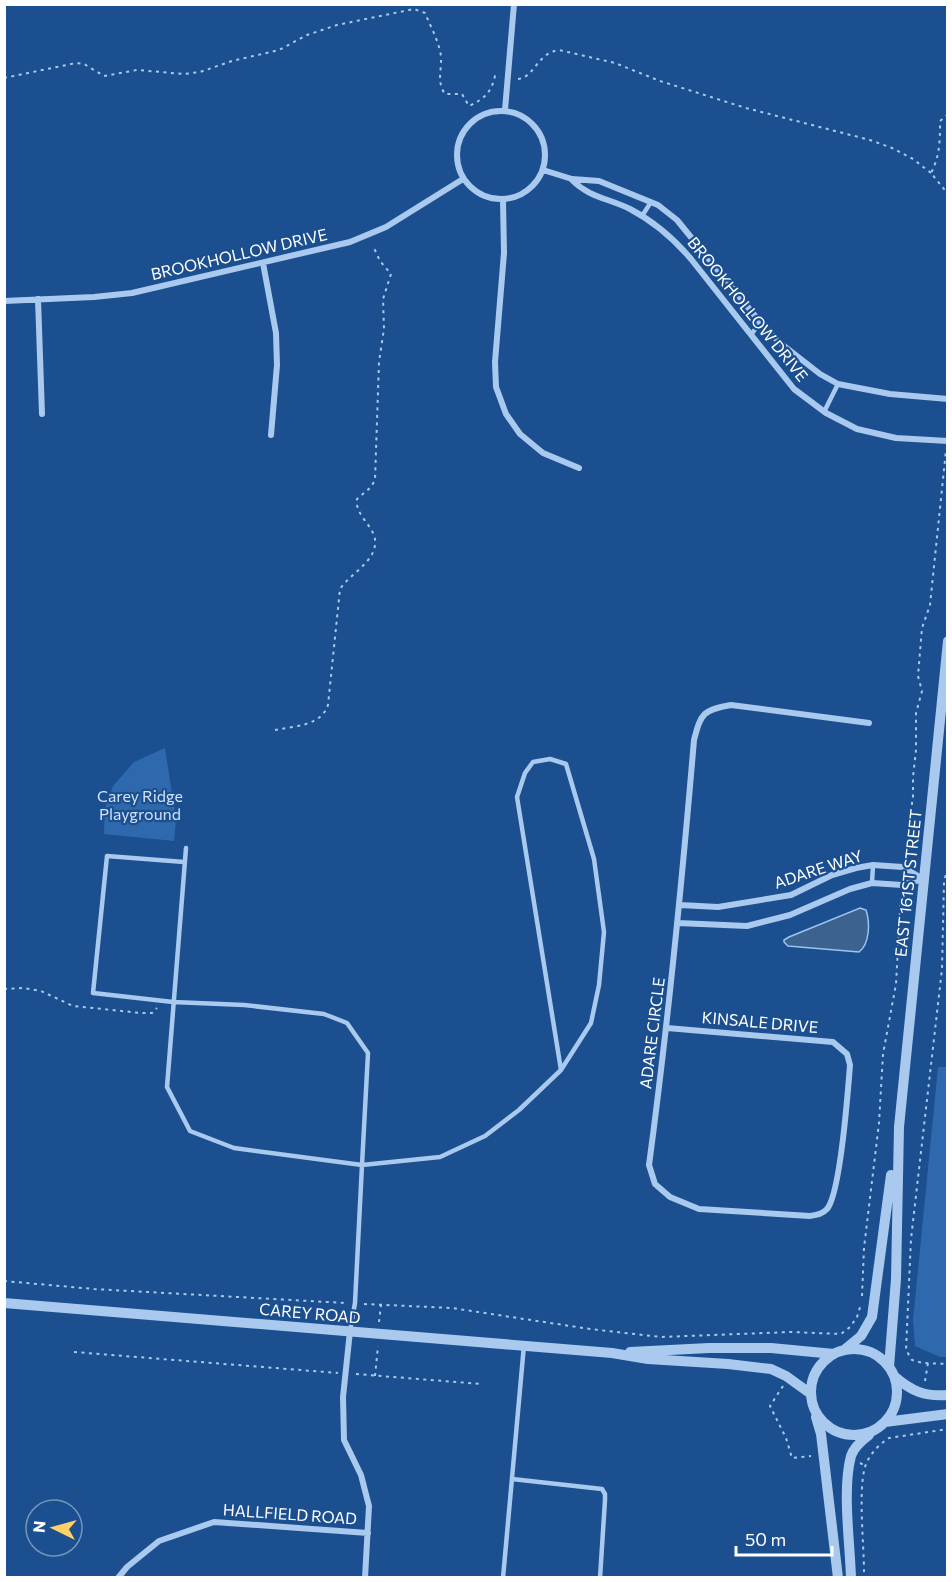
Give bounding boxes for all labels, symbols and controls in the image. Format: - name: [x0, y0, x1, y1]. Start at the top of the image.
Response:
- street label: BROOKHOLLOW DRIVE: [149, 224, 329, 283]
- street label: BROOKHOLLOW DRIVE: [684, 233, 813, 385]
- park label: Carey Ridge Playground: [97, 786, 183, 823]
- street label: EAST 161ST STREET: [890, 808, 925, 958]
- street label: ADARE WAY: [771, 845, 865, 892]
- street label: ADARE CIRCLE: [635, 976, 668, 1090]
- street label: KINSALE DRIVE: [701, 1007, 819, 1036]
- street label: CAREY ROAD: [259, 1299, 361, 1326]
- north arrow: [24, 1498, 84, 1558]
- street label: HALLFIELD ROAD: [222, 1499, 358, 1528]
- scale bar: [736, 1519, 832, 1557]
- text: N: [29, 1520, 49, 1533]
- text: 50 m: [745, 1528, 786, 1550]

